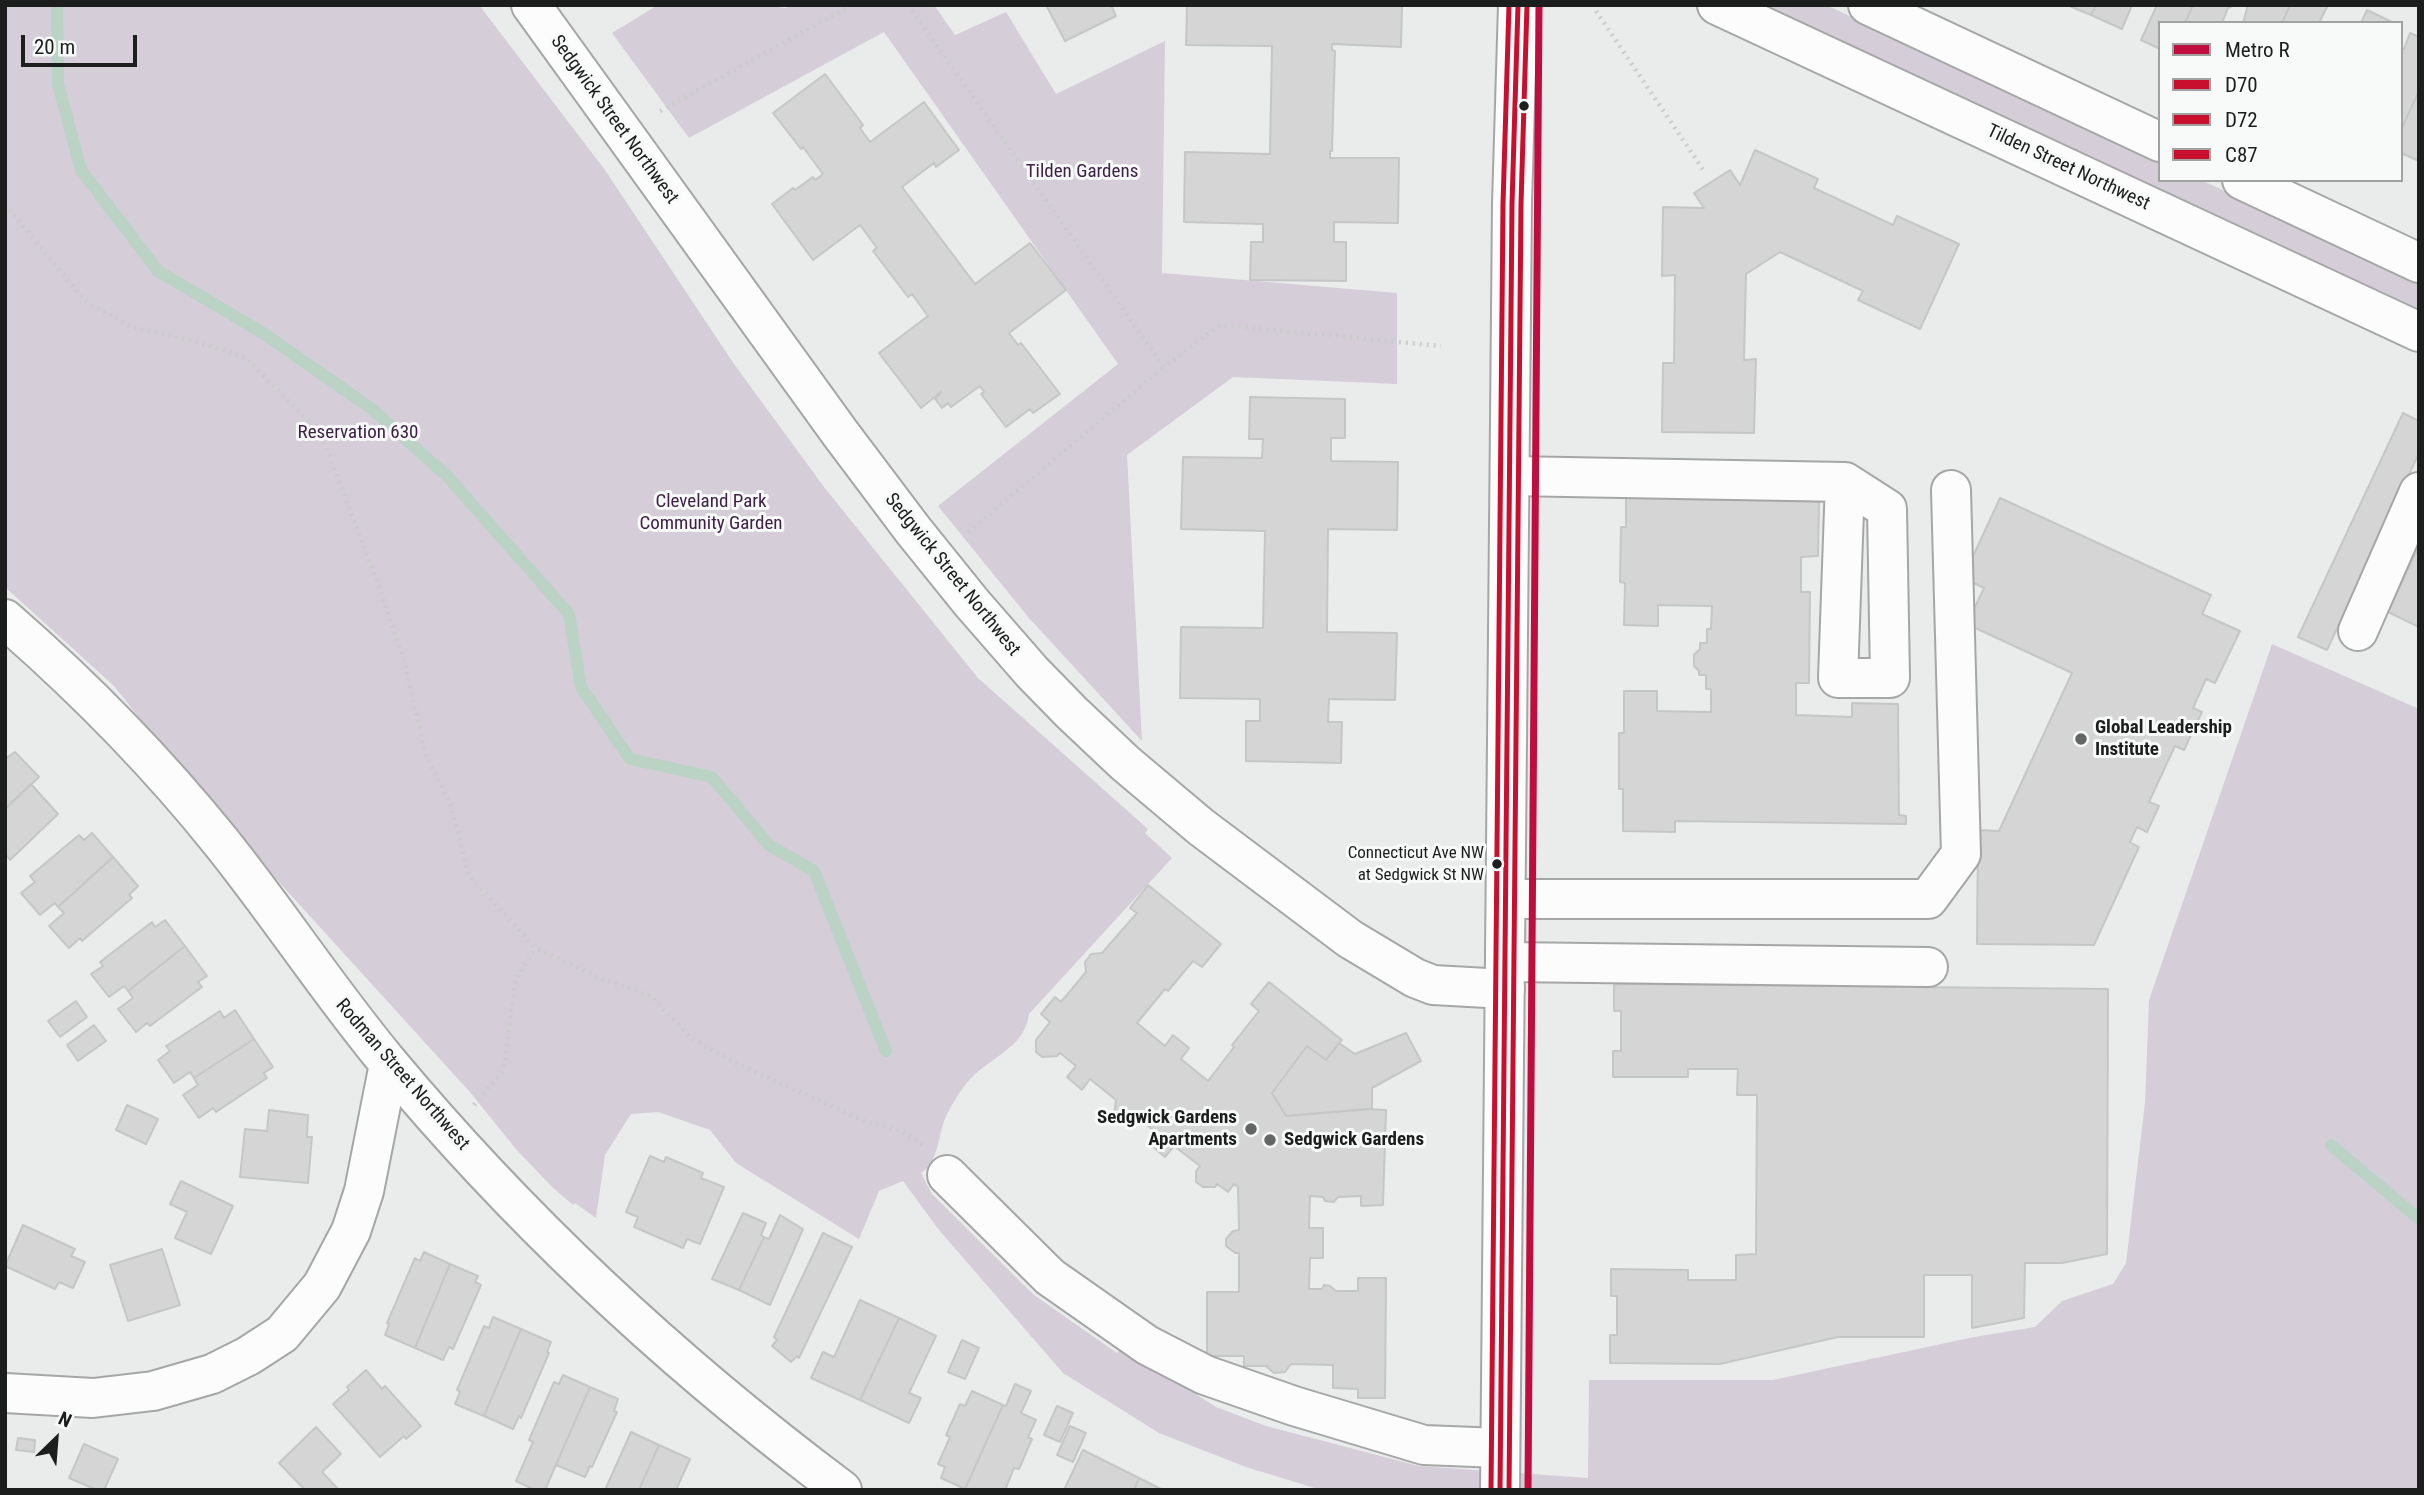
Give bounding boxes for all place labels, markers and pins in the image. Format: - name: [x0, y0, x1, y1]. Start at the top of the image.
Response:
- unlabelled marker: [1517, 99, 1531, 113]
- place label: Global Leadership Institute: [2095, 717, 2232, 761]
- marker: Global Leadership Institute: [2073, 731, 2089, 747]
- place label: Connecticut Ave NW at Sedgwick St NW: [1348, 844, 1484, 884]
- marker: Connecticut Ave NW at Sedgwick St NW: [1490, 857, 1504, 871]
- place label: Sedgwick Gardens Apartments: [1097, 1107, 1237, 1151]
- marker: Sedgwick Gardens Apartments: [1243, 1121, 1259, 1137]
- place label: Sedgwick Gardens: [1284, 1129, 1424, 1151]
- marker: Sedgwick Gardens: [1262, 1132, 1278, 1148]

